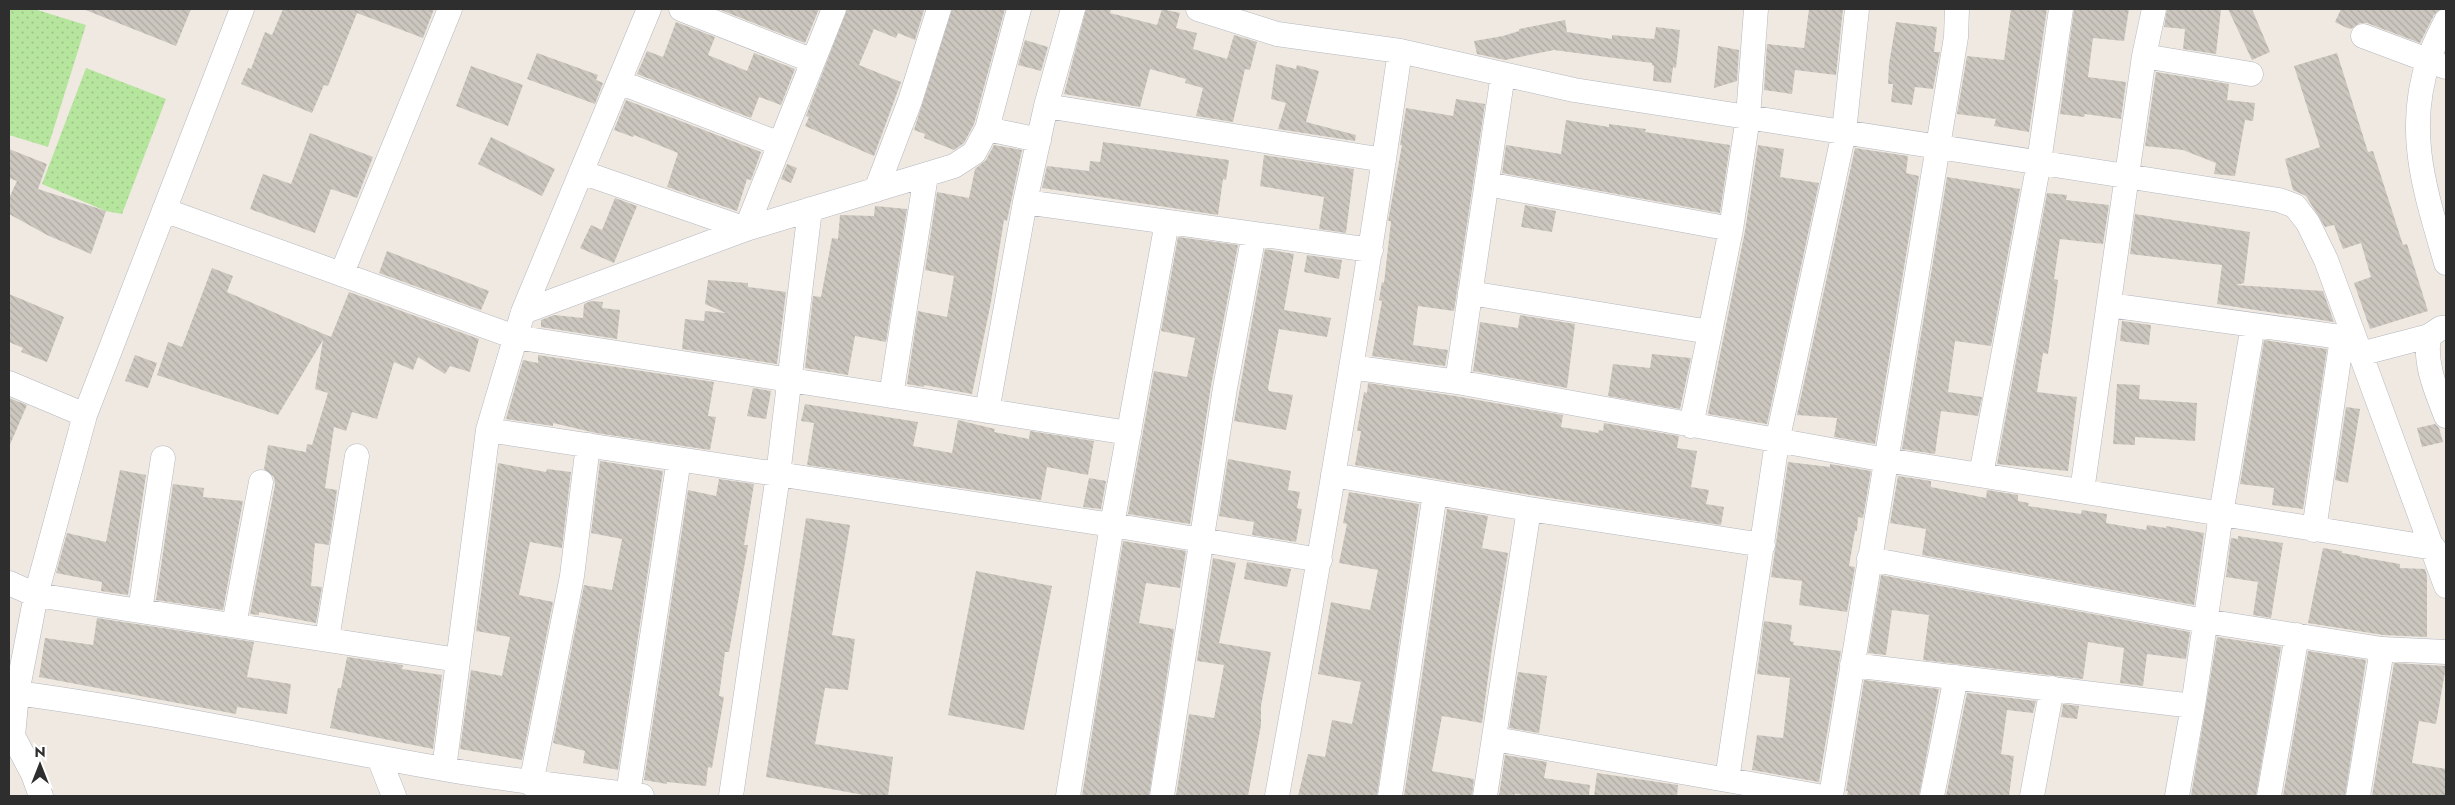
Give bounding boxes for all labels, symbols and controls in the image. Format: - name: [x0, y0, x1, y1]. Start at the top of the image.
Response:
- north arrow: [15, 740, 65, 790]
- text: N: [34, 742, 46, 762]

